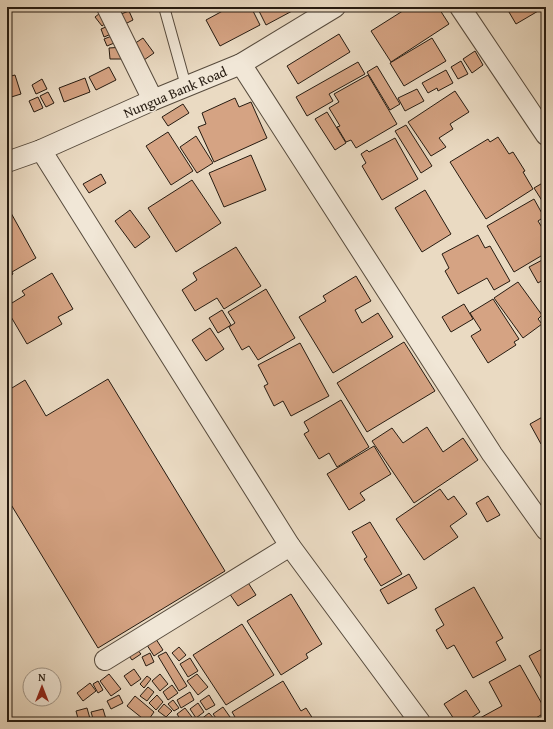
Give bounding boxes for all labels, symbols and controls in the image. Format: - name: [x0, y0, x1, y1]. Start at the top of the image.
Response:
- street label: Nungua Bank Road: [120, 61, 230, 123]
- north arrow: [22, 667, 62, 707]
- text: N: [38, 669, 46, 685]

